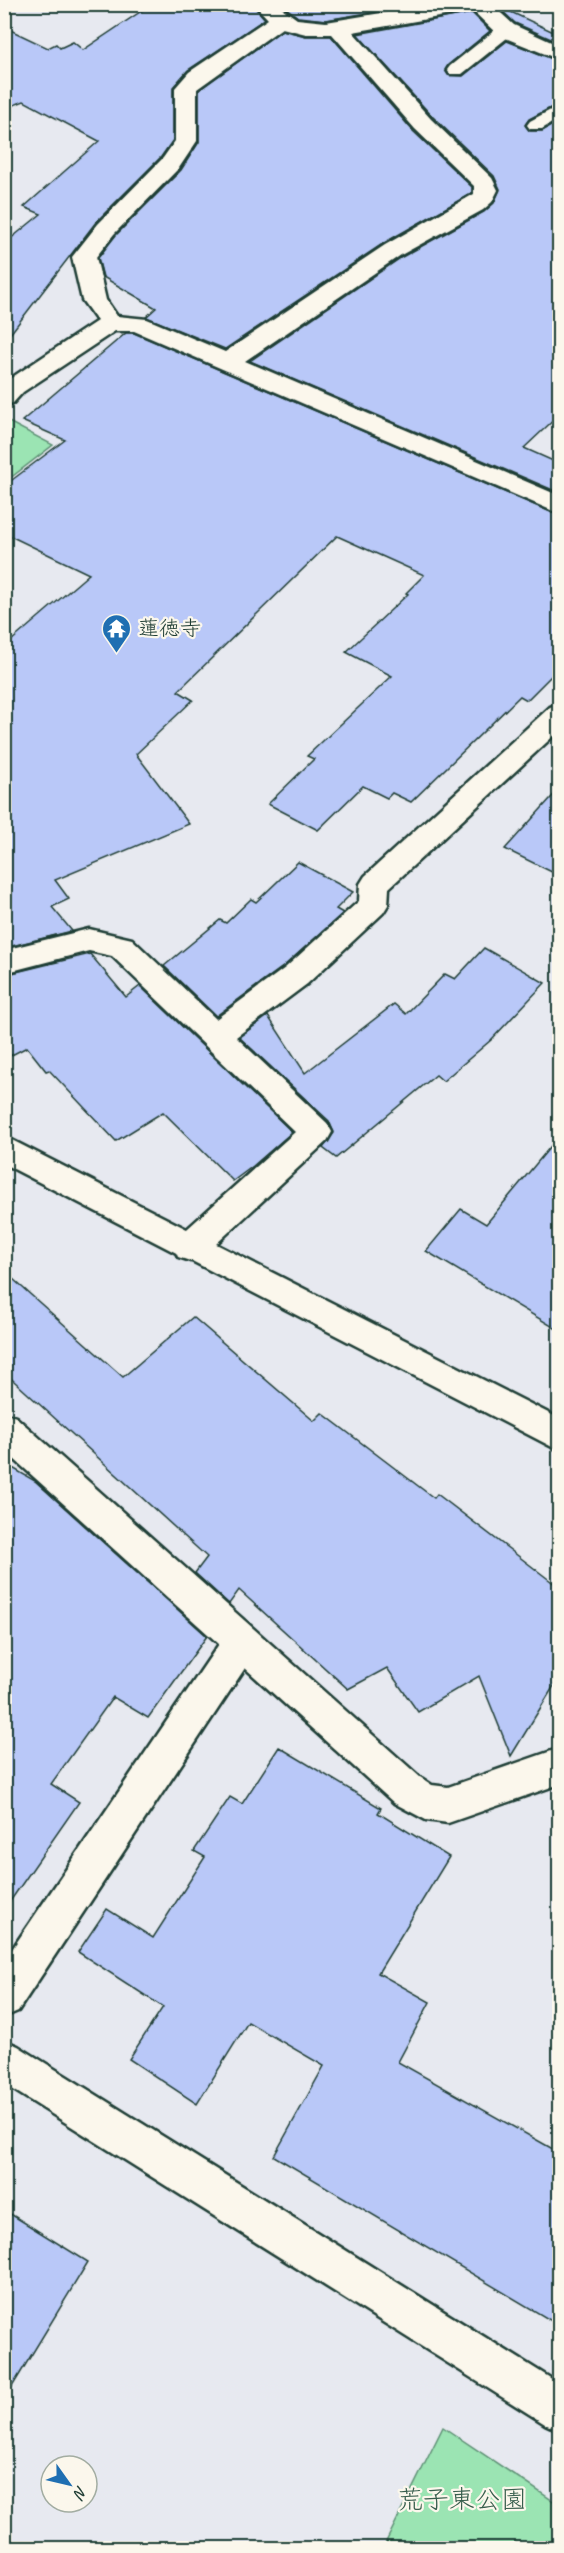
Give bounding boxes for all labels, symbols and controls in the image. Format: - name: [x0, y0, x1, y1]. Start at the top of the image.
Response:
- temple icon: 蓮徳寺: [101, 612, 133, 654]
- place label: 蓮徳寺: [138, 615, 201, 641]
- north arrow: [39, 2454, 99, 2514]
- text: N: [68, 2482, 92, 2504]
- park label: 荒子東公園: [397, 2483, 527, 2516]

